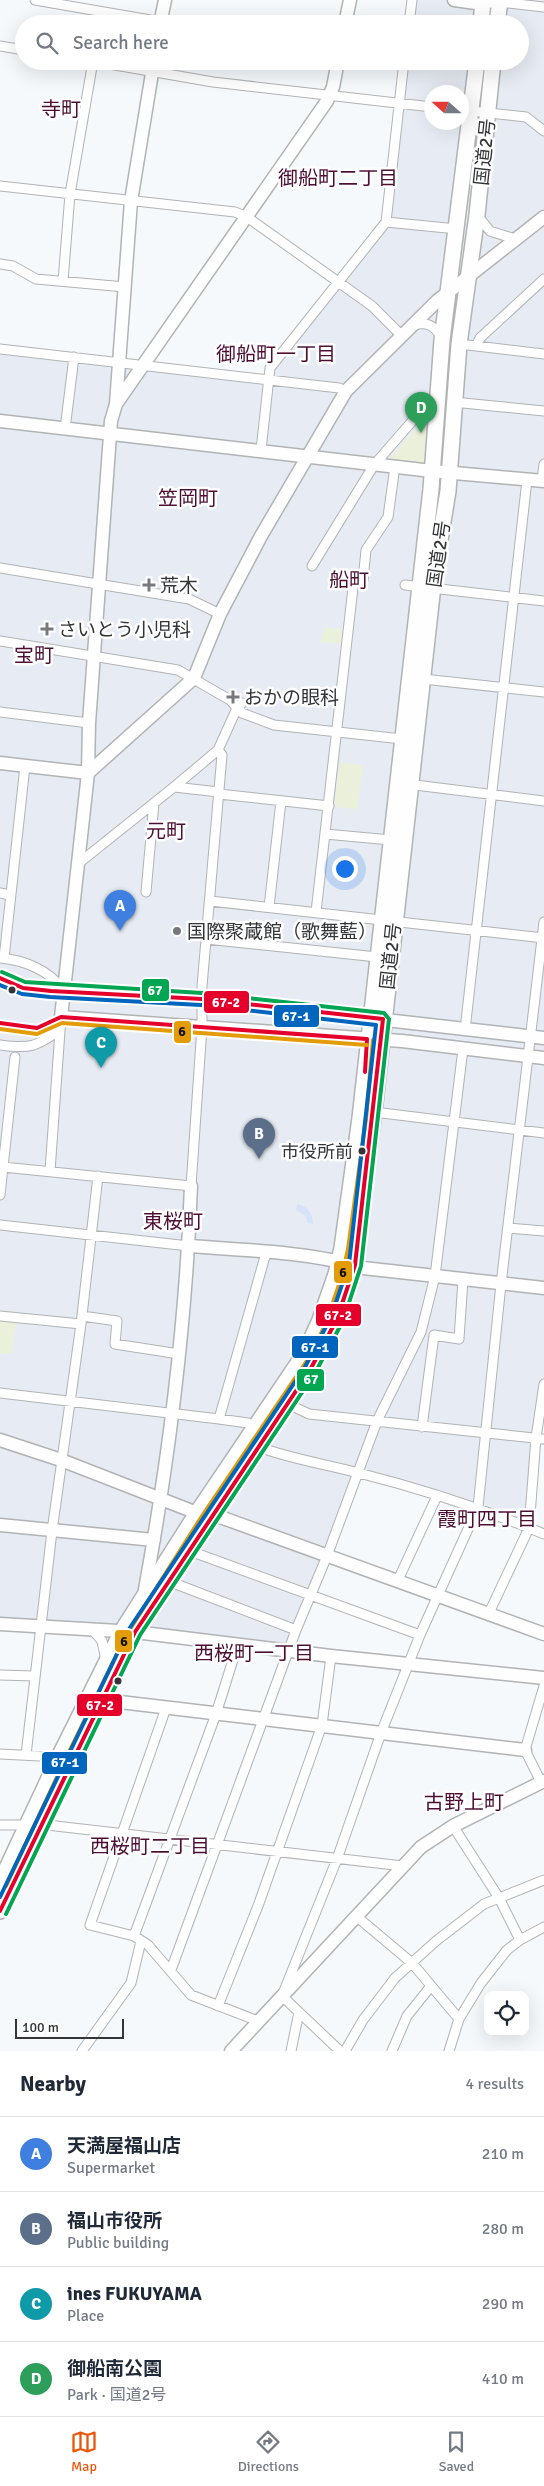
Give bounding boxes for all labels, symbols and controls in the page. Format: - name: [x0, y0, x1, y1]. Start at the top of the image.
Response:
- search box: [15, 15, 529, 70]
- icon: search: [33, 29, 61, 57]
- text: Search here: [73, 31, 169, 55]
- north arrow: [424, 85, 469, 130]
- district label: 寺町: [41, 97, 81, 122]
- street label: 国道2号: [470, 117, 500, 187]
- district label: 御船町二丁目: [278, 166, 398, 191]
- district label: 御船町一丁目: [216, 342, 336, 367]
- pin: D: [405, 392, 437, 433]
- district label: 笠岡町: [158, 486, 218, 511]
- street label: 国道2号: [422, 519, 456, 589]
- district label: 船町: [329, 568, 369, 593]
- place label: 荒木: [160, 574, 198, 598]
- marker: 荒木: [142, 578, 156, 592]
- place label: さいとう小児科: [58, 618, 191, 642]
- marker: さいとう小児科: [40, 622, 54, 636]
- district label: 宝町: [14, 643, 54, 668]
- place label: おかの眼科: [244, 686, 339, 710]
- marker: おかの眼科: [226, 690, 240, 704]
- district label: 元町: [146, 819, 186, 844]
- your location: [332, 856, 358, 882]
- pin: A: [104, 890, 136, 931]
- place label: 国際聚蔵館（歌舞藍）: [187, 920, 377, 944]
- street label: 国道2号: [376, 921, 406, 991]
- marker: 国際聚蔵館（歌舞藍）: [171, 925, 183, 937]
- line badge: 67: [141, 978, 170, 1002]
- text: 67: [147, 982, 163, 999]
- unlabelled marker: [7, 985, 17, 995]
- line badge: 67-2: [203, 990, 250, 1014]
- text: 67-2: [212, 994, 240, 1011]
- line badge: 67-1: [273, 1004, 320, 1028]
- text: 67-1: [282, 1008, 310, 1025]
- line badge: 6: [173, 1020, 192, 1044]
- text: 6: [178, 1023, 186, 1040]
- pin: C: [85, 1027, 117, 1068]
- pin: B: [243, 1118, 275, 1159]
- place label: 市役所前: [281, 1141, 353, 1163]
- marker: 市役所前: [357, 1146, 367, 1156]
- district label: 東桜町: [143, 1209, 203, 1234]
- line badge: 6: [333, 1260, 353, 1284]
- text: 6: [339, 1264, 347, 1281]
- line badge: 67-2: [315, 1303, 362, 1327]
- text: 67-2: [324, 1307, 352, 1324]
- line badge: 67-1: [291, 1335, 339, 1359]
- text: 67-1: [301, 1339, 329, 1356]
- line badge: 67: [296, 1368, 325, 1392]
- text: 67: [303, 1371, 319, 1388]
- district label: 霞町四丁目: [437, 1507, 537, 1532]
- line badge: 6: [114, 1629, 133, 1653]
- text: 6: [120, 1633, 128, 1650]
- district label: 西桜町一丁目: [194, 1641, 314, 1666]
- unlabelled marker: [113, 1676, 123, 1686]
- line badge: 67-2: [76, 1693, 123, 1717]
- text: 67-2: [86, 1697, 114, 1714]
- line badge: 67-1: [41, 1751, 88, 1775]
- text: 67-1: [51, 1754, 79, 1771]
- district label: 古野上町: [424, 1790, 504, 1815]
- district label: 西桜町二丁目: [90, 1834, 210, 1859]
- map controls: [484, 1991, 529, 2036]
- button: locate: [484, 1991, 529, 2036]
- scale bar: [15, 2016, 124, 2039]
- text: 100 m: [22, 2019, 59, 2036]
- text: Nearby: [20, 2071, 86, 2097]
- text: 4 results: [465, 2074, 524, 2094]
- text: 天満屋福山店: [67, 2134, 181, 2158]
- text: A: [31, 2144, 41, 2164]
- text: 210 m: [482, 2144, 524, 2164]
- text: Supermarket: [67, 2158, 155, 2178]
- text: 福山市役所: [67, 2209, 162, 2233]
- text: B: [31, 2219, 41, 2239]
- text: 280 m: [482, 2219, 524, 2239]
- text: Public building: [67, 2233, 169, 2253]
- text: ines FUKUYAMA: [67, 2282, 202, 2306]
- text: C: [31, 2294, 41, 2314]
- text: 290 m: [482, 2294, 524, 2314]
- text: Place: [67, 2306, 104, 2326]
- text: 御船南公園: [67, 2357, 162, 2381]
- text: D: [31, 2369, 41, 2389]
- text: 410 m: [482, 2369, 524, 2389]
- text: Park · 国道2号: [67, 2385, 166, 2405]
- tab: Map: [70, 2428, 98, 2475]
- tab: Directions: [238, 2428, 299, 2475]
- tab: Saved: [439, 2428, 474, 2475]

